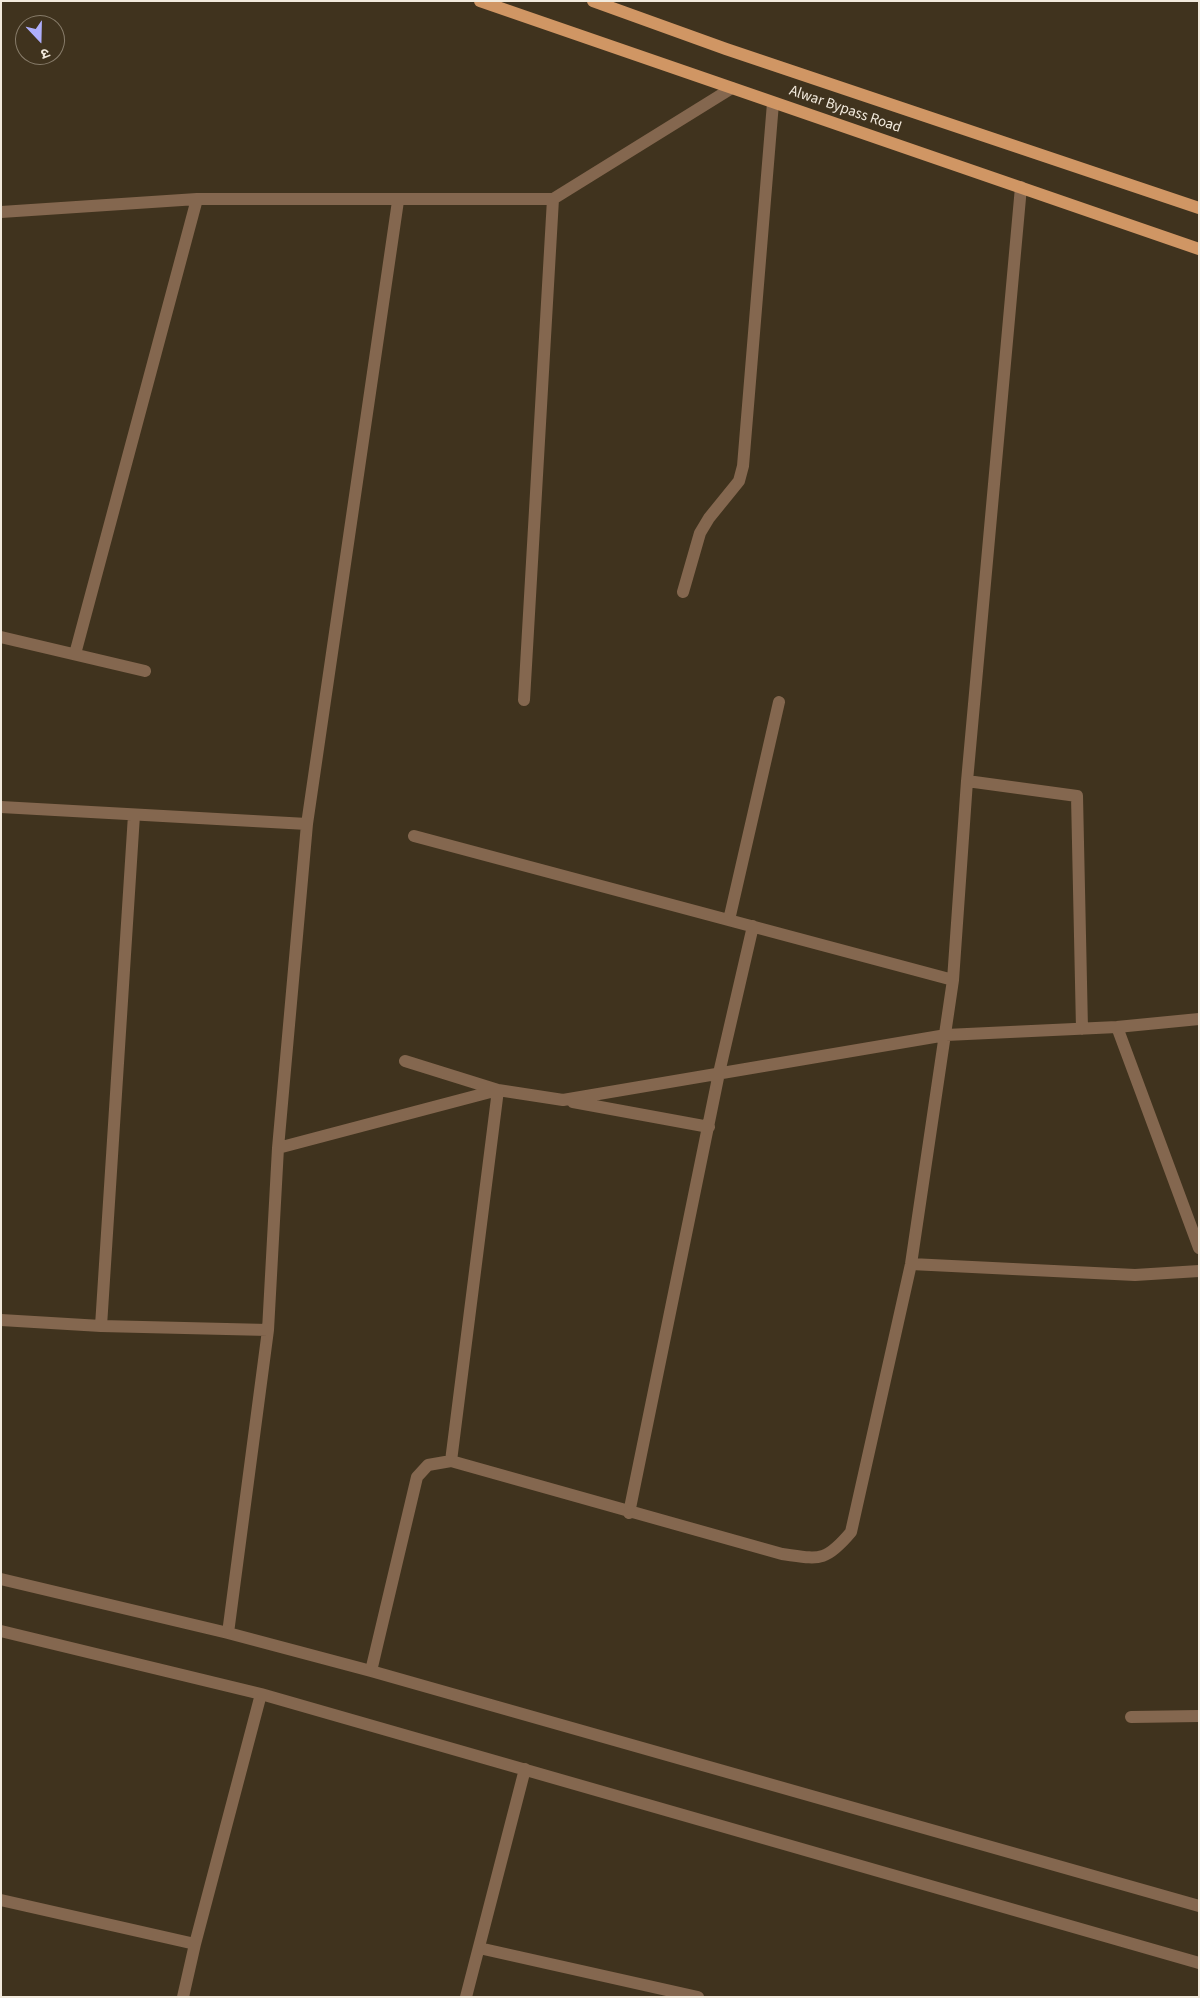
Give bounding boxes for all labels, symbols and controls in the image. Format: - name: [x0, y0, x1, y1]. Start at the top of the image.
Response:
- north arrow: [15, 15, 65, 65]
- text: उ: [38, 42, 52, 64]
- street label: Alwar Bypass Road: [787, 82, 903, 138]

